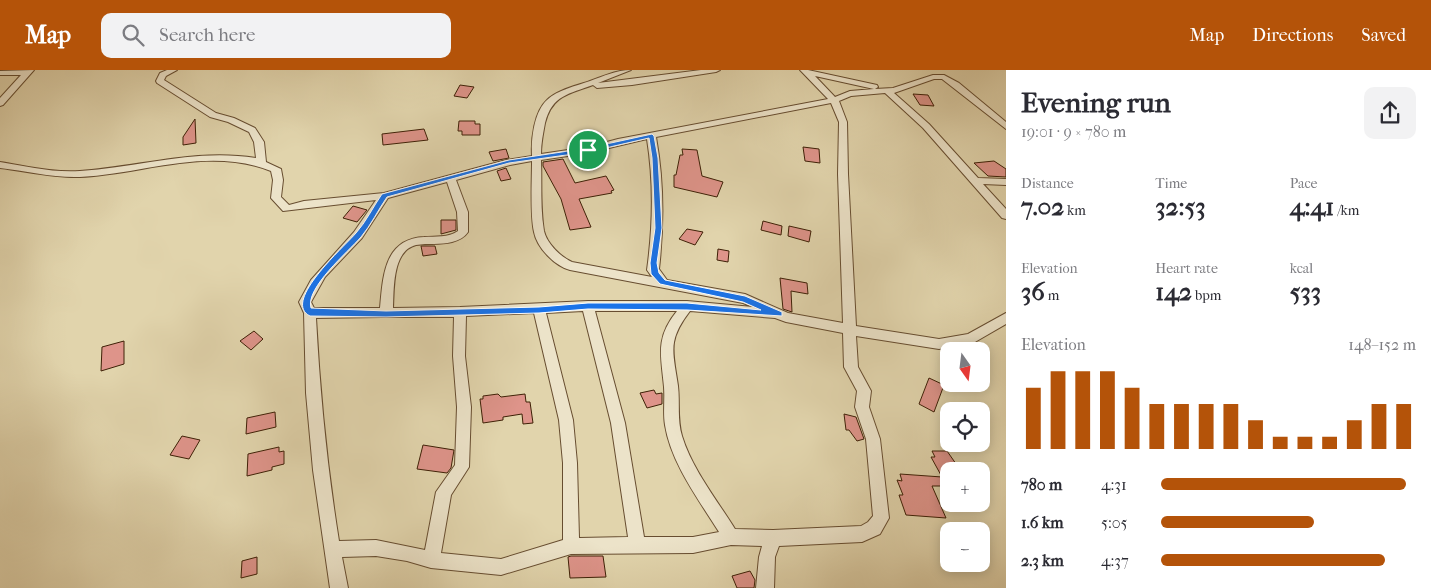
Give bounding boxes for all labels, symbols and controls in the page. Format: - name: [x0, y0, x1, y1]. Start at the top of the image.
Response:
- search box: [101, 13, 451, 58]
- text: Map: [25, 21, 71, 49]
- icon: search: [119, 21, 147, 49]
- text: Search here: [159, 24, 255, 46]
- text: Map: [1190, 25, 1224, 46]
- text: Directions: [1252, 25, 1333, 46]
- text: Saved: [1361, 25, 1406, 46]
- text: Evening run: [1021, 86, 1171, 119]
- button: share: [1364, 87, 1416, 139]
- text: 19:01 · 9 × 780 m: [1021, 122, 1126, 141]
- pin: [567, 129, 609, 171]
- icon: arrive: [574, 136, 602, 164]
- text: Distance: [1021, 175, 1074, 192]
- text: Time: [1155, 175, 1187, 192]
- text: Pace: [1290, 175, 1318, 192]
- text: 7.02: [1021, 192, 1064, 221]
- text: 32:53: [1155, 192, 1206, 221]
- text: 4:41: [1290, 192, 1334, 221]
- text: km: [1064, 202, 1086, 219]
- text: /km: [1334, 202, 1359, 219]
- text: Elevation: [1021, 260, 1078, 277]
- text: Heart rate: [1155, 260, 1218, 277]
- text: kcal: [1290, 260, 1313, 277]
- text: 36: [1021, 277, 1045, 306]
- text: 142: [1155, 277, 1192, 306]
- text: 533: [1290, 277, 1321, 306]
- text: m: [1045, 287, 1059, 304]
- text: bpm: [1192, 287, 1221, 304]
- text: Elevation: [1021, 335, 1086, 354]
- text: 148–152 m: [1348, 335, 1416, 354]
- north arrow: [940, 342, 990, 392]
- map controls: [940, 342, 990, 572]
- button: locate: [940, 402, 990, 452]
- button: +: [940, 462, 990, 512]
- text: 780 m: [1021, 475, 1062, 494]
- text: 4:31: [1101, 475, 1127, 494]
- text: 1.6 km: [1021, 513, 1063, 532]
- text: 5:05: [1101, 513, 1128, 532]
- button: −: [940, 522, 990, 572]
- text: 2.3 km: [1021, 551, 1064, 570]
- text: 4:37: [1101, 551, 1129, 570]

